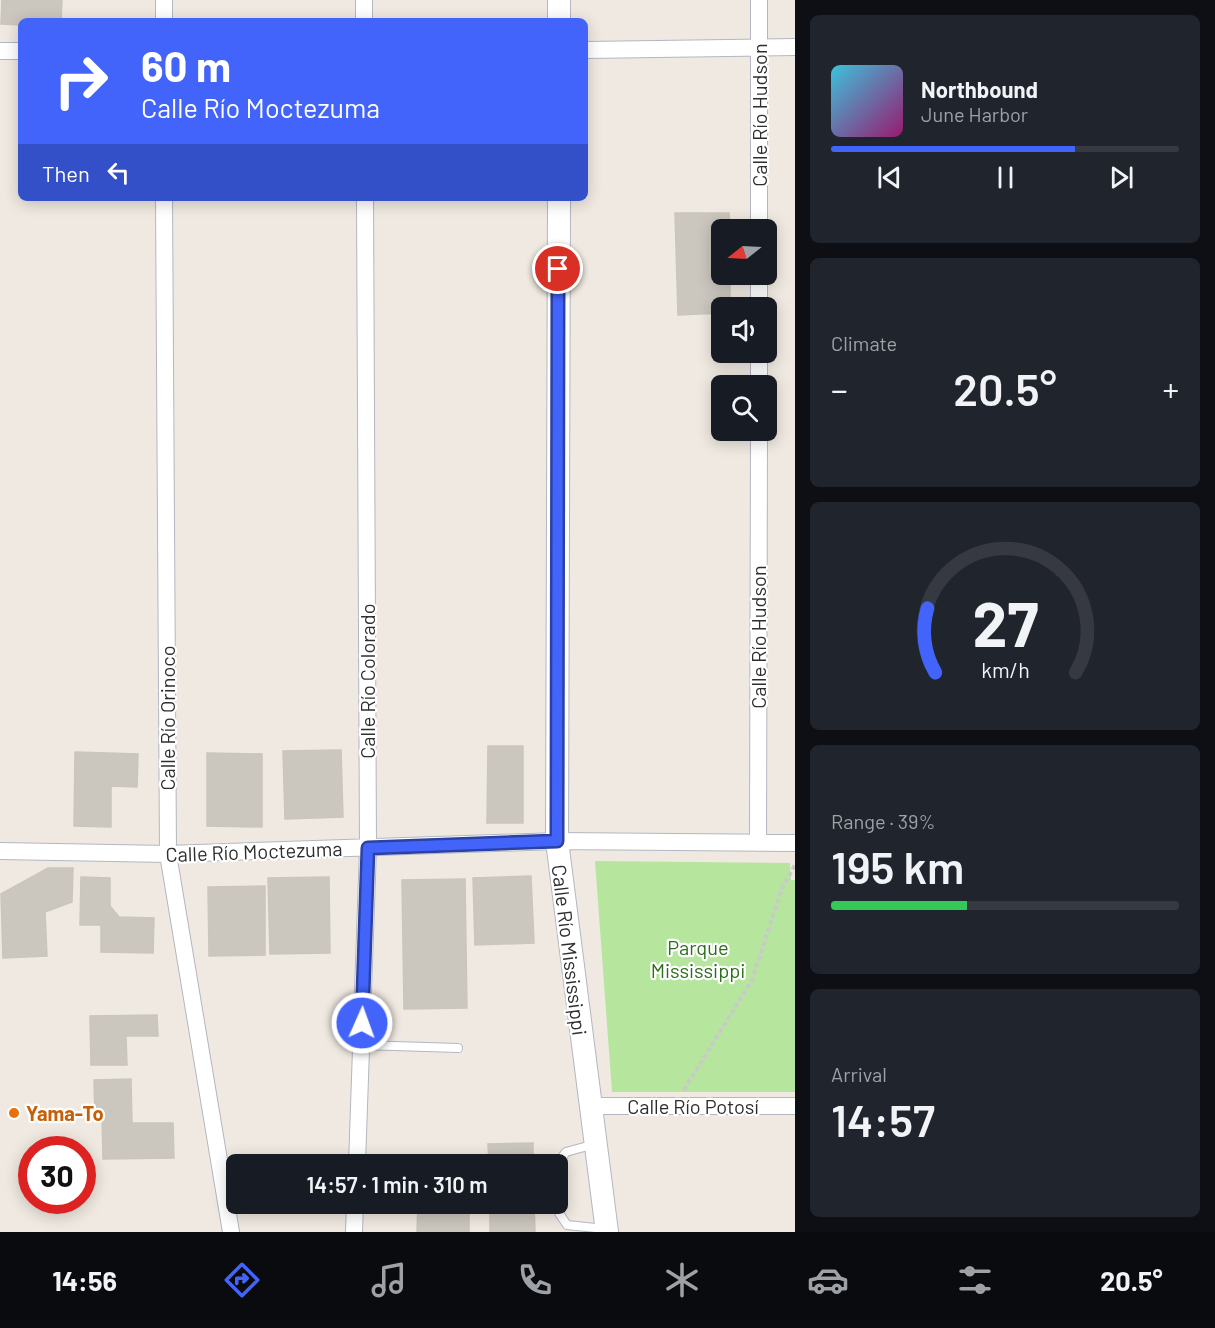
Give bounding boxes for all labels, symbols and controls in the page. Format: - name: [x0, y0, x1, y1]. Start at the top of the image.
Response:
- text: 60 m: [141, 40, 231, 90]
- icon: right: [42, 42, 120, 120]
- street label: Calle Río Hudson: [747, 43, 771, 187]
- text: Northbound: [921, 76, 1038, 102]
- text: Calle Río Moctezuma: [141, 91, 380, 123]
- text: June Harbor: [921, 102, 1028, 126]
- icon: left: [102, 156, 135, 189]
- text: Then: [42, 160, 90, 186]
- icon: previous: [873, 161, 906, 194]
- icon: pause: [989, 161, 1022, 194]
- icon: next: [1105, 161, 1138, 194]
- north arrow: [711, 219, 777, 285]
- map controls: [711, 219, 777, 441]
- pin: [532, 243, 583, 294]
- icon: arrive: [541, 252, 574, 285]
- button: sound: [711, 297, 777, 363]
- text: Climate: [831, 331, 897, 355]
- text: 20.5°: [953, 361, 1057, 415]
- text: −: [831, 369, 848, 409]
- text: +: [1162, 369, 1179, 409]
- button: search: [711, 375, 777, 441]
- street label: Calle Río Hudson: [746, 565, 770, 709]
- text: 27: [972, 585, 1038, 659]
- street label: Calle Río Colorado: [355, 603, 379, 759]
- street label: Calle Río Orinoco: [155, 645, 179, 791]
- text: km/h: [981, 657, 1029, 682]
- text: Range · 39%: [831, 809, 935, 833]
- street label: Calle Río Moctezuma: [165, 836, 343, 866]
- text: 195 km: [831, 839, 964, 893]
- street label: Calle Río Mississippi: [548, 863, 592, 1037]
- park label: Parque Mississippi: [651, 935, 745, 982]
- position arrow: [330, 991, 394, 1055]
- text: Arrival: [831, 1062, 887, 1086]
- text: 14:57: [831, 1092, 935, 1146]
- street label: Calle Río Potosí: [627, 1094, 759, 1118]
- place label: Yama-To: [26, 1101, 104, 1125]
- marker: Yama-To: [7, 1106, 21, 1120]
- speed limit sign: 30: [18, 1136, 96, 1214]
- text: 14:57 · 1 min · 310 m: [307, 1171, 487, 1197]
- icon: directions: [221, 1259, 263, 1301]
- icon: music: [368, 1259, 410, 1301]
- icon: phone: [514, 1259, 556, 1301]
- icon: climate: [661, 1259, 703, 1301]
- icon: car: [807, 1259, 849, 1301]
- icon: filters: [954, 1259, 996, 1301]
- text: 14:56: [52, 1264, 117, 1296]
- text: 20.5°: [1100, 1264, 1163, 1296]

